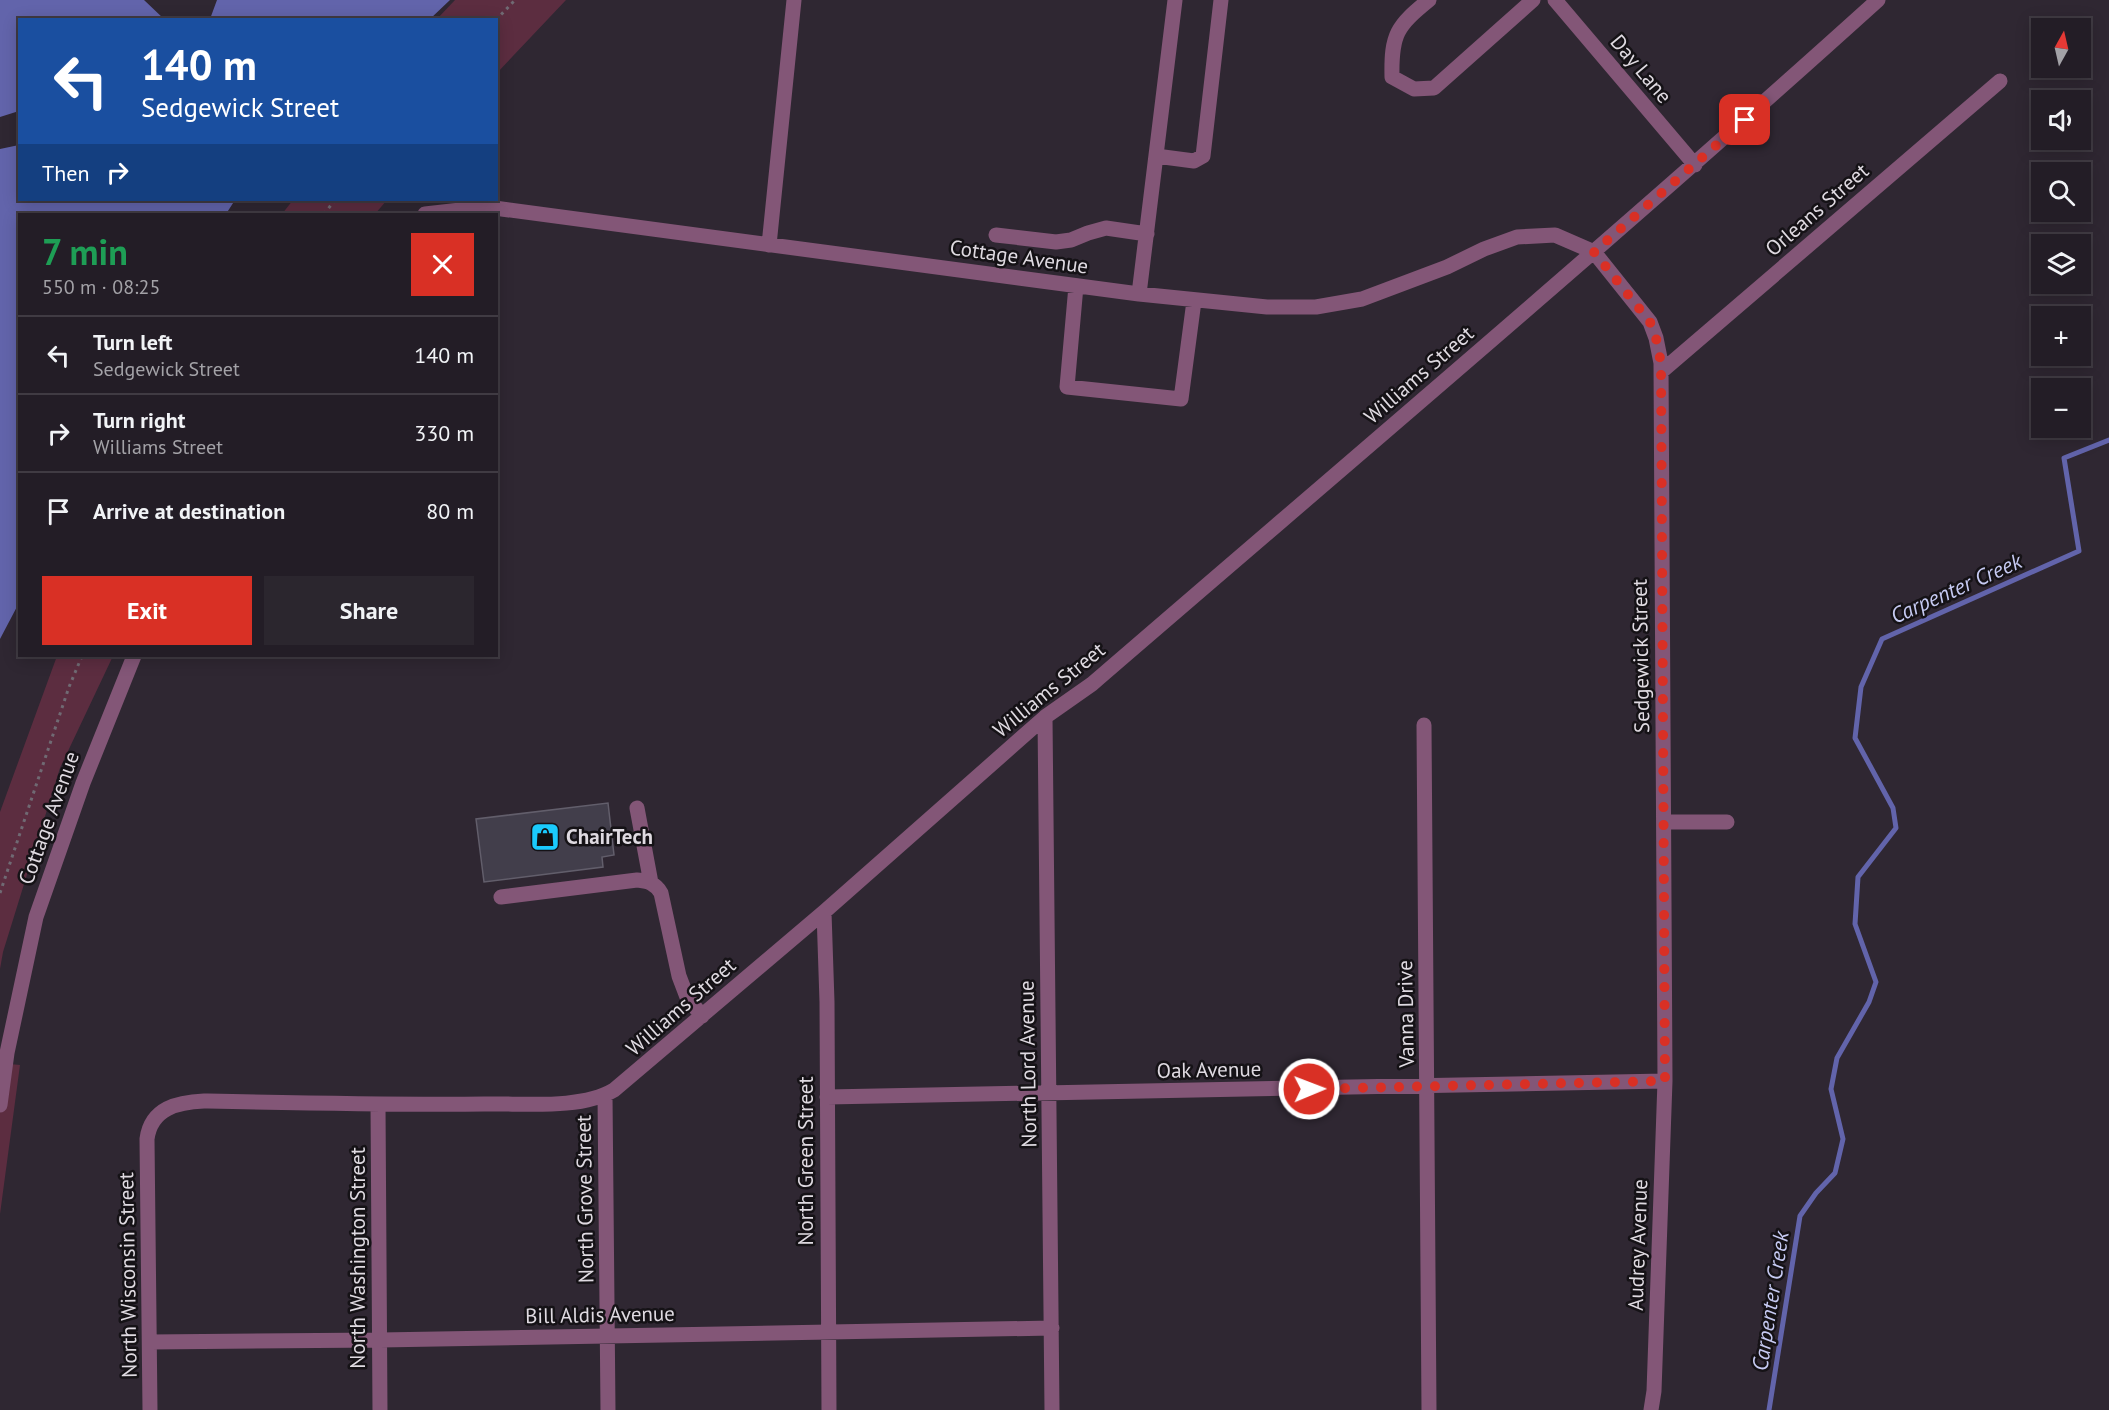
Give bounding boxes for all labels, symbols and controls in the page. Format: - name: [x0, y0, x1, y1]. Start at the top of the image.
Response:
- north arrow: [2031, 18, 2091, 78]
- map controls: [2031, 18, 2091, 438]
- street label: Day Lane: [1605, 29, 1678, 109]
- text: 140 m: [141, 37, 257, 92]
- icon: left: [42, 42, 120, 120]
- text: Sedgewick Street: [141, 90, 339, 124]
- button: sound: [2031, 90, 2091, 150]
- pin: [1719, 94, 1770, 145]
- icon: arrive: [1728, 103, 1761, 136]
- icon: right: [101, 156, 134, 189]
- street label: Orleans Street: [1759, 157, 1874, 262]
- text: Then: [42, 159, 89, 187]
- button: search: [2031, 162, 2091, 222]
- text: 7 min: [42, 228, 128, 275]
- button: close: [411, 233, 474, 296]
- street label: Cottage Avenue: [948, 233, 1090, 280]
- button: layers: [2031, 234, 2091, 294]
- text: 550 m · 08:25: [42, 274, 160, 300]
- button: +: [2031, 306, 2091, 366]
- street label: Williams Street: [1358, 320, 1479, 430]
- text: Turn left: [93, 328, 173, 356]
- icon: left: [42, 339, 75, 372]
- text: 140 m: [414, 341, 474, 369]
- text: Sedgewick Street: [93, 356, 240, 382]
- button: −: [2031, 378, 2091, 438]
- text: Turn right: [93, 406, 185, 434]
- icon: right: [42, 417, 75, 450]
- text: 330 m: [414, 419, 474, 447]
- text: Williams Street: [93, 434, 223, 460]
- icon: arrive: [42, 495, 75, 528]
- text: Arrive at destination: [93, 497, 285, 525]
- text: 80 m: [426, 497, 474, 525]
- water label: Carpenter Creek: [1886, 546, 2027, 629]
- button: Exit: [42, 576, 252, 645]
- button: Share: [264, 576, 474, 645]
- street label: Sedgewick Street: [1626, 579, 1655, 733]
- street label: Williams Street: [987, 636, 1110, 743]
- street label: Cottage Avenue: [12, 748, 85, 888]
- shop icon: ChairTech: [529, 821, 561, 853]
- place label: ChairTech: [566, 823, 653, 850]
- street label: Williams Street: [620, 952, 741, 1062]
- street label: Vanna Drive: [1391, 960, 1420, 1069]
- street label: North Lord Avenue: [1013, 980, 1042, 1148]
- street label: Oak Avenue: [1156, 1055, 1262, 1084]
- position arrow: [1277, 1057, 1341, 1121]
- street label: North Green Street: [792, 1076, 819, 1246]
- street label: North Grove Street: [570, 1115, 599, 1283]
- street label: North Washington Street: [344, 1147, 371, 1369]
- street label: North Wisconsin Street: [112, 1172, 143, 1378]
- street label: Audrey Avenue: [1622, 1179, 1653, 1311]
- water label: Carpenter Creek: [1745, 1228, 1795, 1373]
- street label: Bill Aldis Avenue: [525, 1300, 675, 1329]

